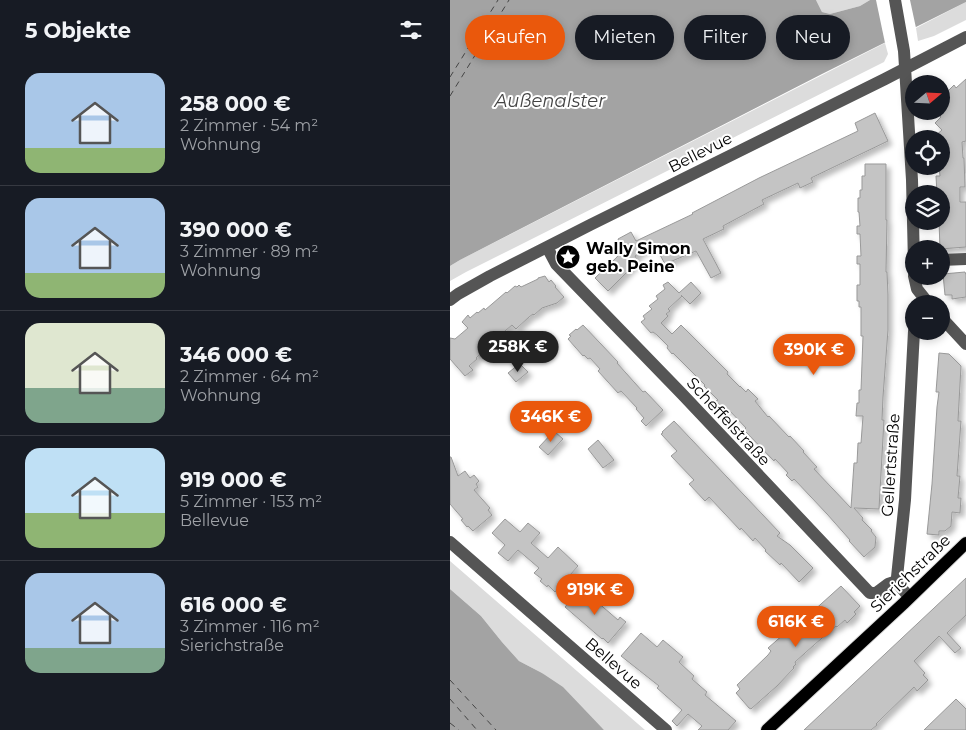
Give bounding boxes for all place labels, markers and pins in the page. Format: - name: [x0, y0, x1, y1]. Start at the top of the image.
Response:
- place label: Wally Simon geb. Peine: [586, 239, 691, 276]
- place icon: Wally Simon geb. Peine: [555, 244, 581, 270]
- pin: 258K €: [477, 330, 559, 373]
- pin: 390K €: [773, 334, 855, 376]
- pin: 346K €: [510, 400, 592, 443]
- pin: 919K €: [554, 574, 636, 616]
- pin: 616K €: [755, 606, 837, 648]

